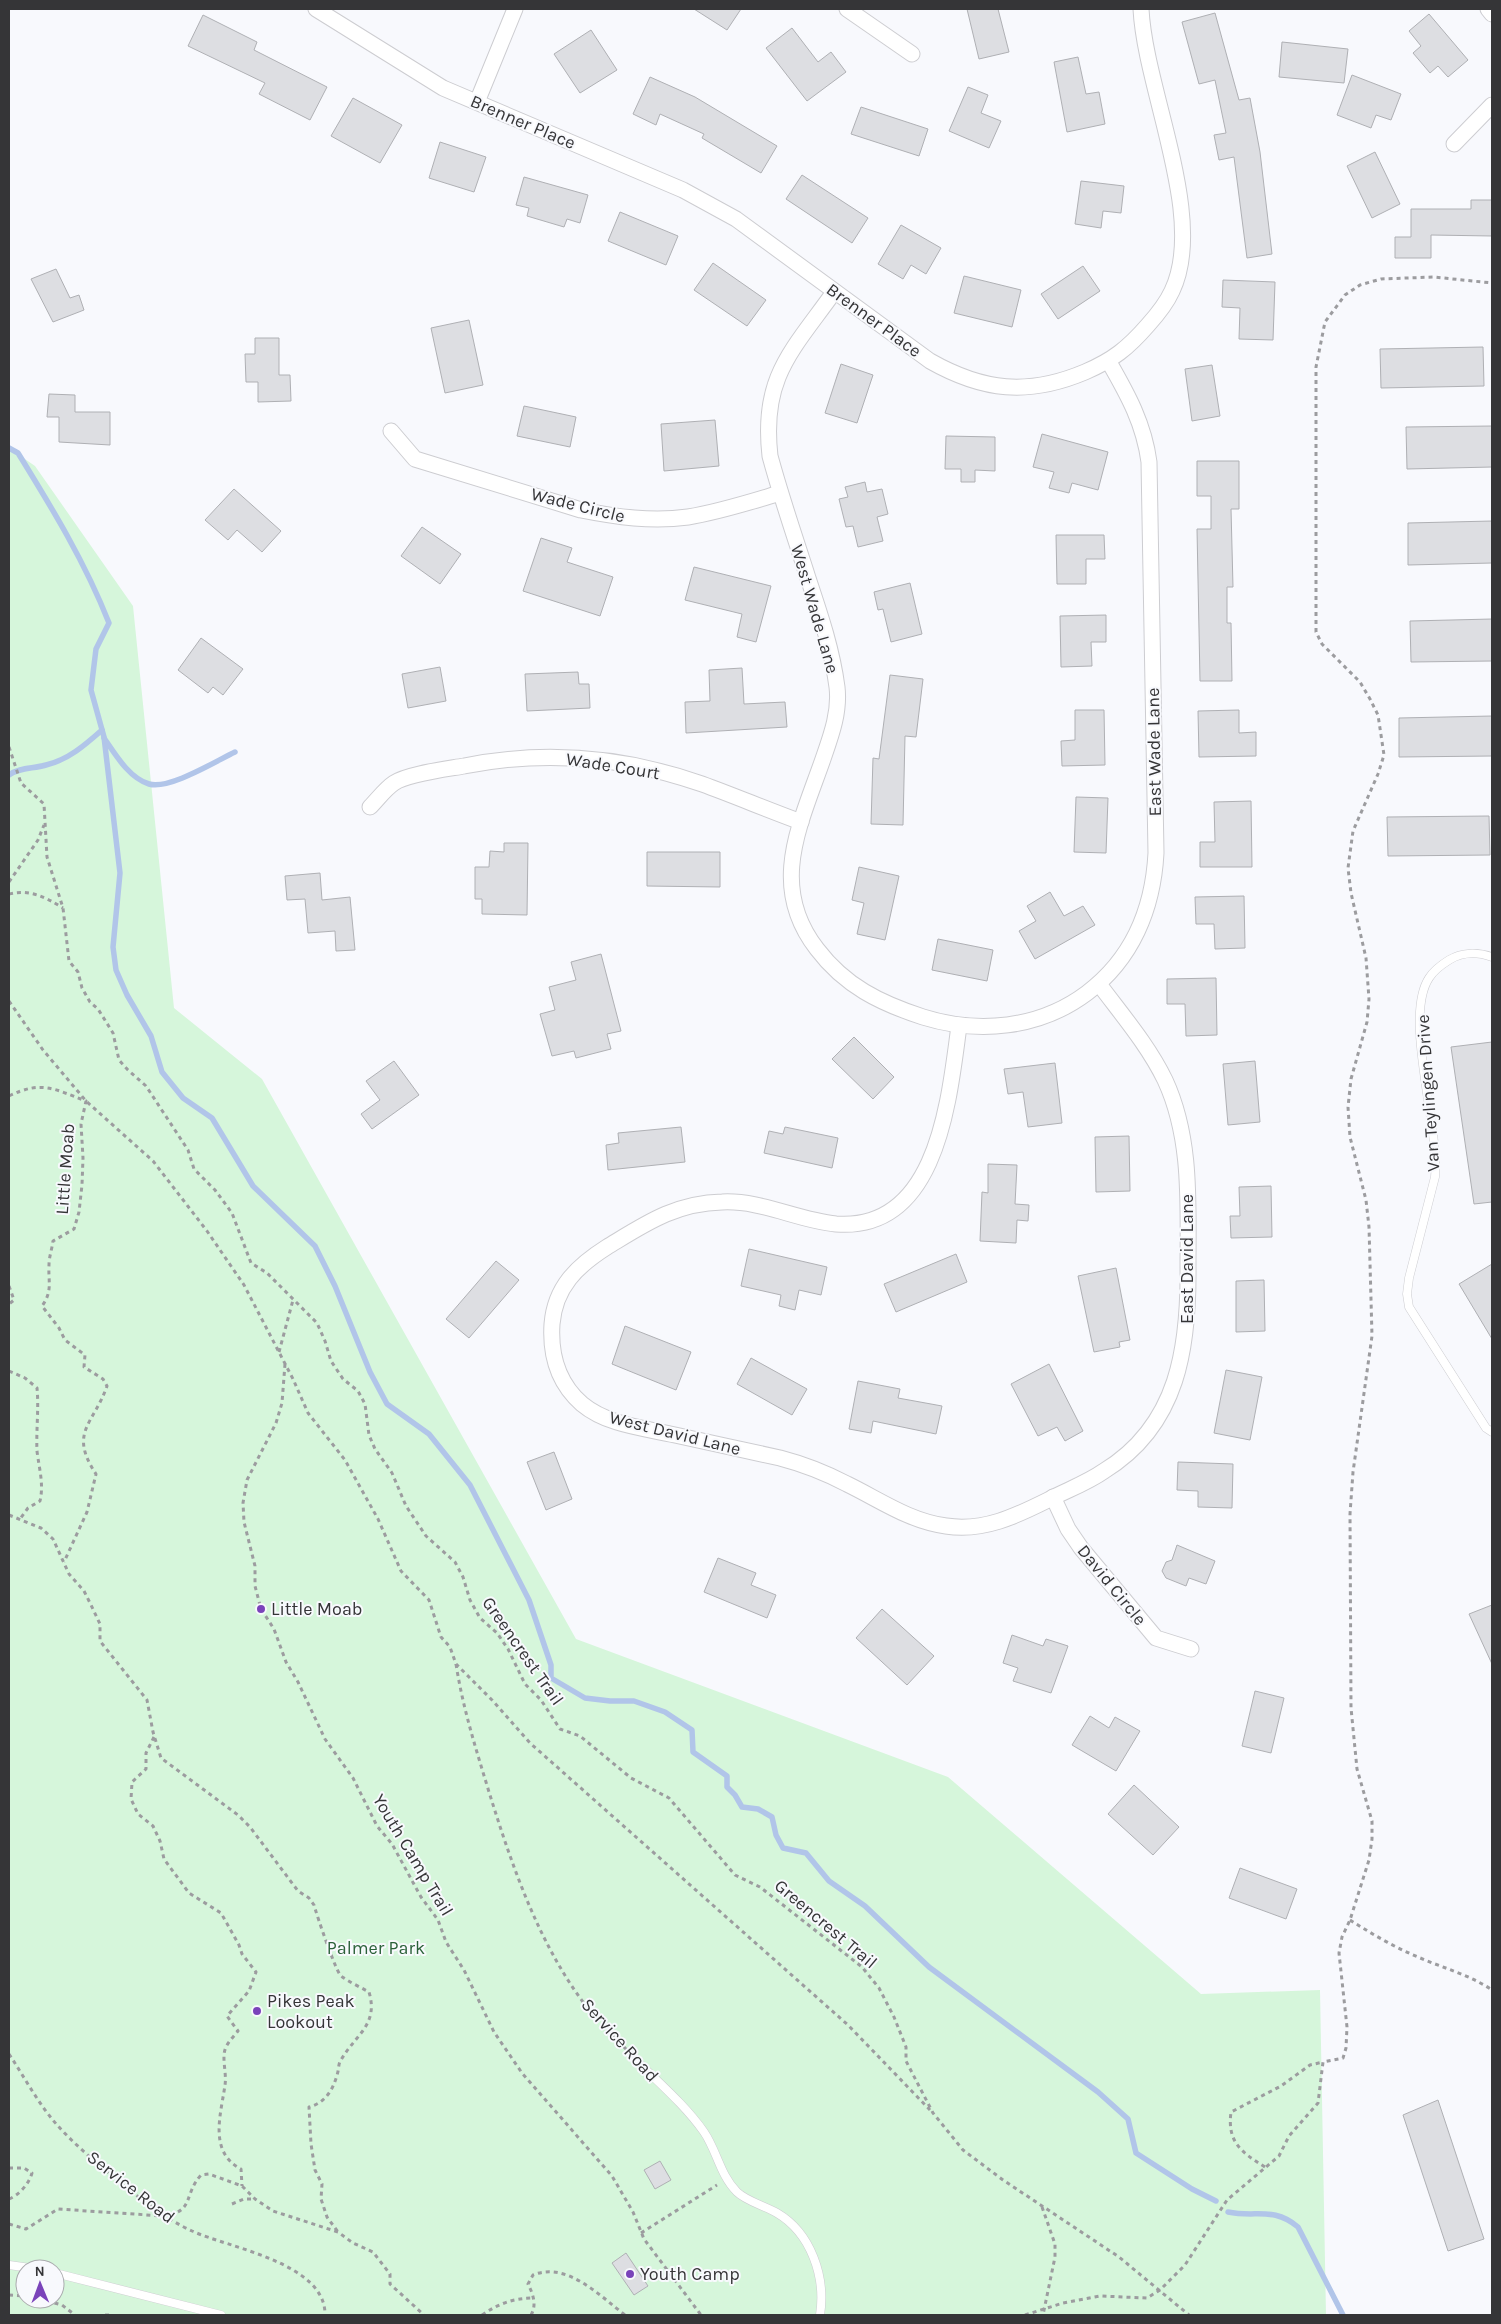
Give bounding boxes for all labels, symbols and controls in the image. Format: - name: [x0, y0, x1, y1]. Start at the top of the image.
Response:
- street label: Brenner Place: [467, 90, 579, 154]
- street label: Brenner Place: [822, 278, 926, 362]
- street label: Wade Circle: [529, 483, 627, 527]
- street label: West Wade Lane: [786, 542, 844, 676]
- street label: East Wade Lane: [1142, 688, 1166, 816]
- street label: Wade Court: [565, 748, 662, 784]
- street label: Van Teylingen Drive: [1412, 1014, 1444, 1172]
- street label: Little Moab: [51, 1123, 79, 1215]
- street label: East David Lane: [1176, 1194, 1198, 1324]
- street label: West David Lane: [607, 1406, 743, 1460]
- street label: David Circle: [1073, 1540, 1151, 1630]
- street label: Greencrest Trail: [477, 1592, 569, 1710]
- place label: Little Moab: [271, 1598, 363, 1620]
- marker: Little Moab: [255, 1603, 267, 1615]
- street label: Youth Camp Trail: [368, 1790, 458, 1920]
- street label: Greencrest Trail: [770, 1875, 882, 1973]
- park label: Palmer Park: [327, 1937, 425, 1959]
- place label: Pikes Peak Lookout: [267, 1990, 355, 2033]
- street label: Service Road: [577, 1994, 663, 2086]
- marker: Pikes Peak Lookout: [251, 2005, 263, 2017]
- street label: Service Road: [83, 2146, 179, 2228]
- north arrow: [15, 2259, 65, 2309]
- text: N: [35, 2263, 45, 2280]
- place label: Youth Camp: [640, 2263, 740, 2285]
- marker: Youth Camp: [624, 2268, 636, 2280]

